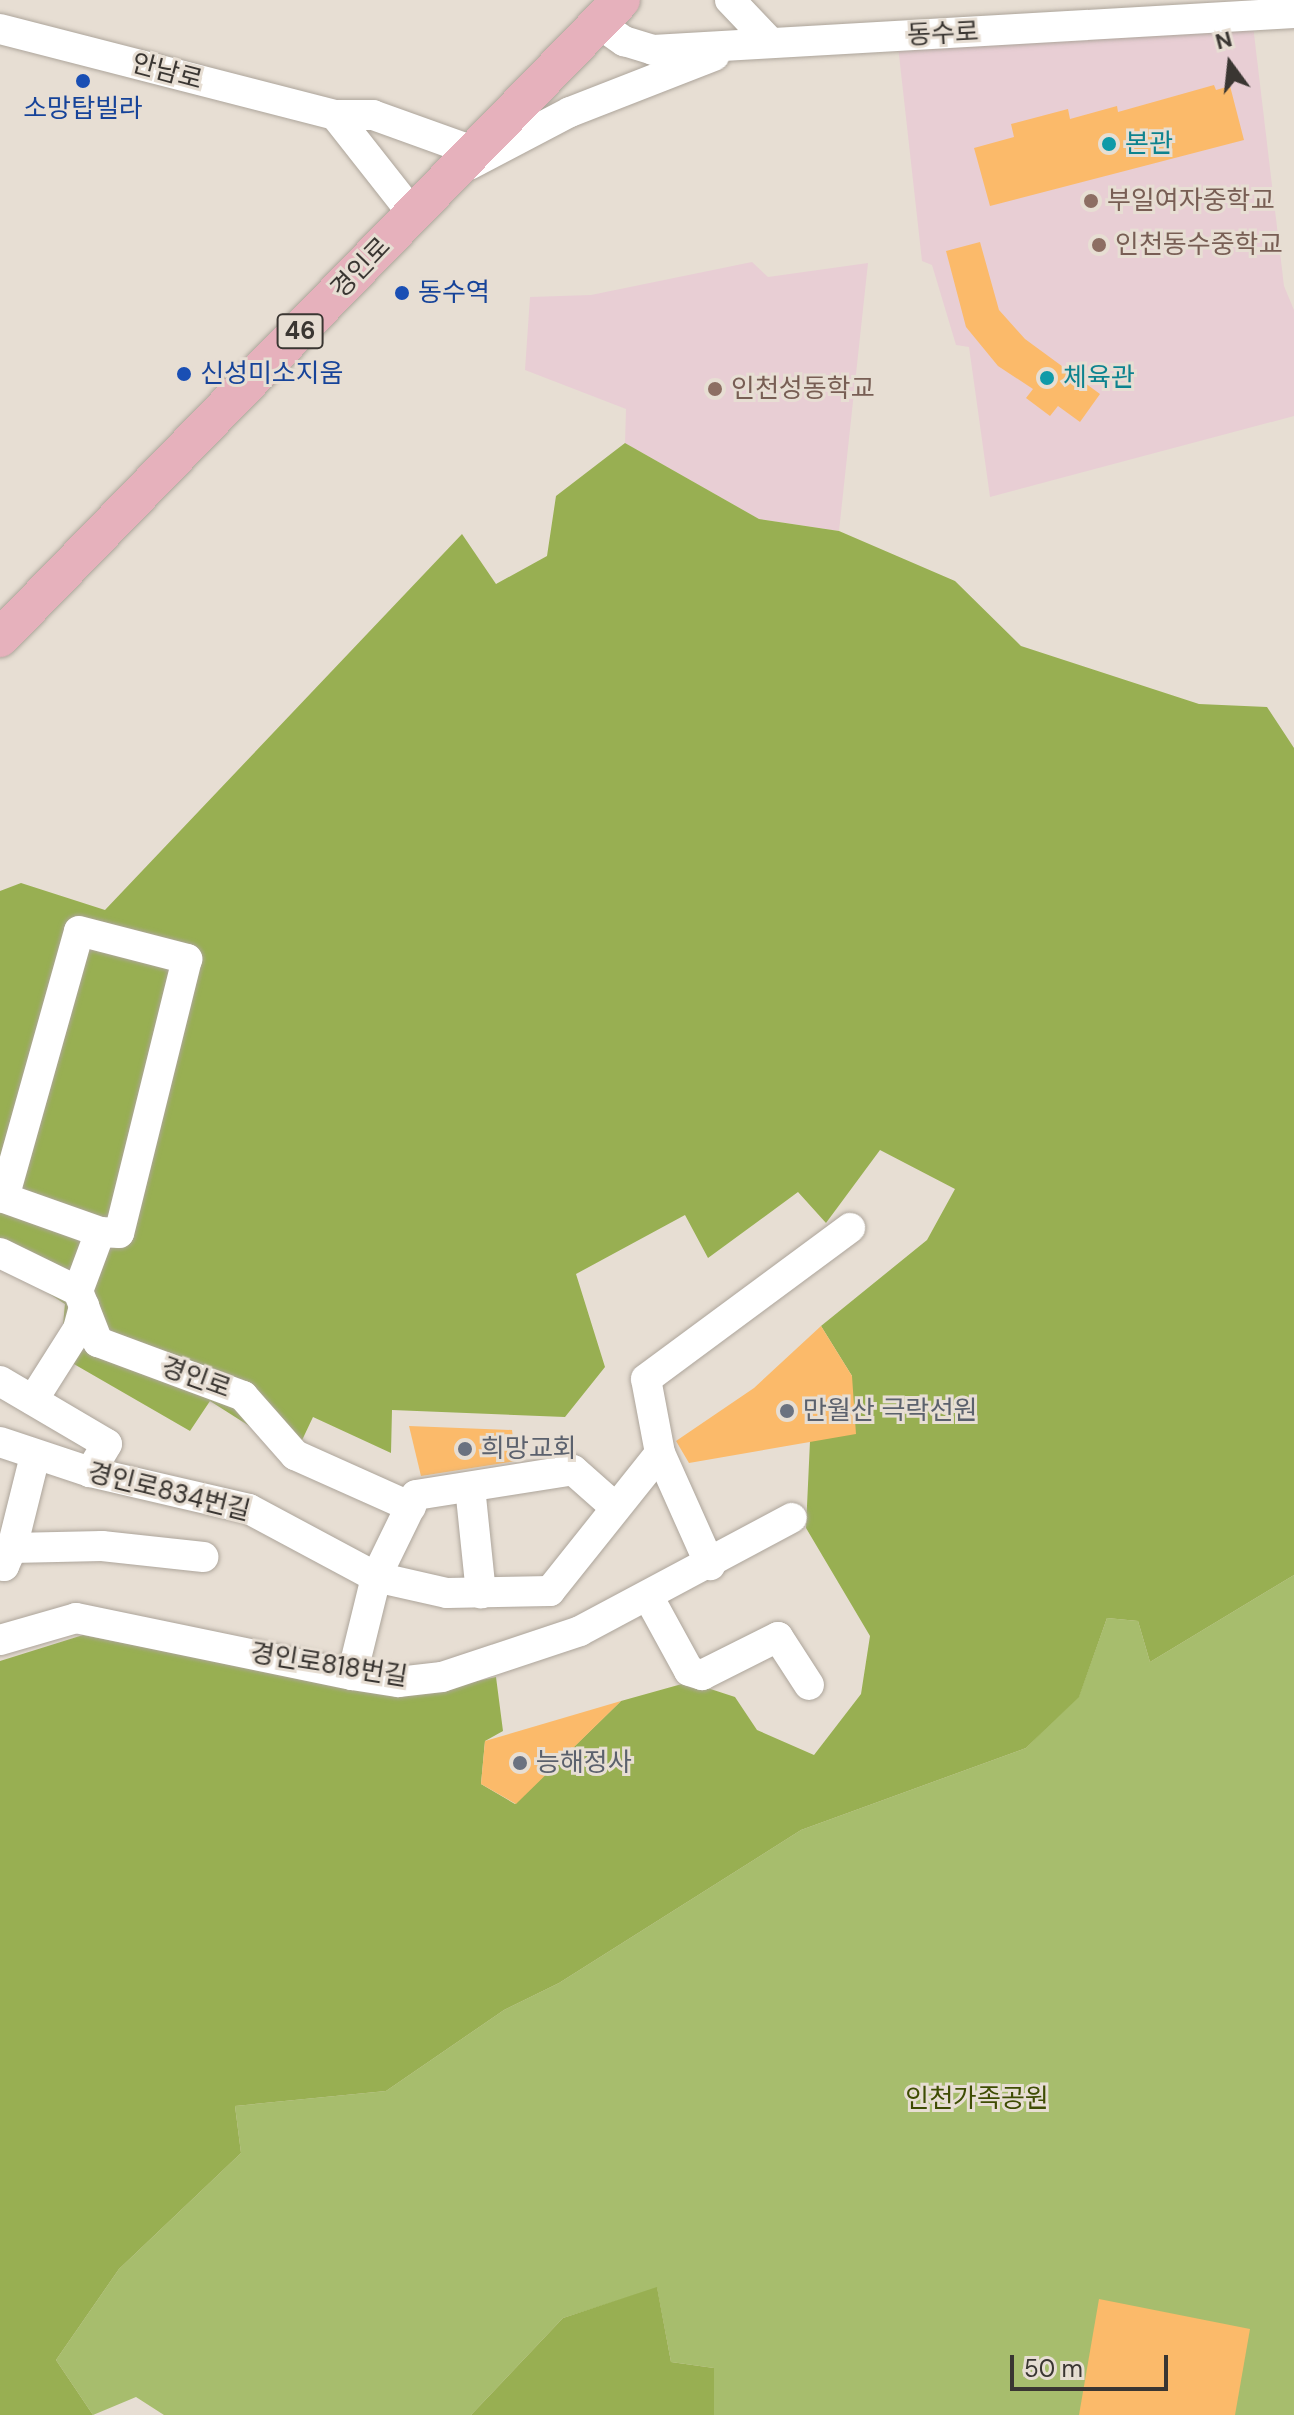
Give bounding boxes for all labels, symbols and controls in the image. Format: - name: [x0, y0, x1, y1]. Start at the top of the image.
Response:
- street label: 동수로: [906, 17, 980, 51]
- north arrow: [1190, 24, 1270, 104]
- text: N: [1212, 24, 1235, 56]
- street label: 안남로: [128, 48, 206, 96]
- marker: 소망탑빌라: [74, 72, 92, 90]
- place label: 소망탑빌라: [23, 93, 143, 125]
- place label: 본관: [1125, 128, 1173, 160]
- marker: 본관: [1100, 135, 1118, 153]
- place label: 부일여자중학교: [1107, 185, 1274, 217]
- marker: 부일여자중학교: [1082, 192, 1100, 210]
- place label: 인천동수중학교: [1115, 229, 1282, 261]
- street label: 경인로: [325, 231, 397, 305]
- marker: 인천동수중학교: [1090, 236, 1108, 254]
- place label: 동수역: [418, 277, 490, 309]
- marker: 동수역: [393, 284, 411, 302]
- road number: 46: [276, 311, 324, 351]
- place label: 신성미소지움: [200, 358, 344, 390]
- place label: 체육관: [1063, 362, 1135, 394]
- marker: 신성미소지움: [175, 365, 193, 383]
- marker: 체육관: [1038, 369, 1056, 387]
- place label: 인천성동학교: [731, 373, 875, 405]
- marker: 인천성동학교: [706, 380, 724, 398]
- street label: 경인로: [157, 1351, 235, 1405]
- place label: 만월산 극락선원: [803, 1395, 977, 1427]
- marker: 만월산 극락선원: [778, 1402, 796, 1420]
- place label: 희망교회: [481, 1433, 577, 1465]
- marker: 희망교회: [456, 1440, 474, 1458]
- street label: 경인로834번길: [84, 1457, 254, 1527]
- street label: 경인로818번길: [248, 1637, 410, 1693]
- place label: 능해정사: [536, 1747, 632, 1779]
- marker: 능해정사: [511, 1754, 529, 1772]
- park label: 인천가족공원: [905, 2083, 1049, 2115]
- scale bar: [1014, 2339, 1172, 2389]
- text: 50 m: [1024, 2353, 1083, 2384]

